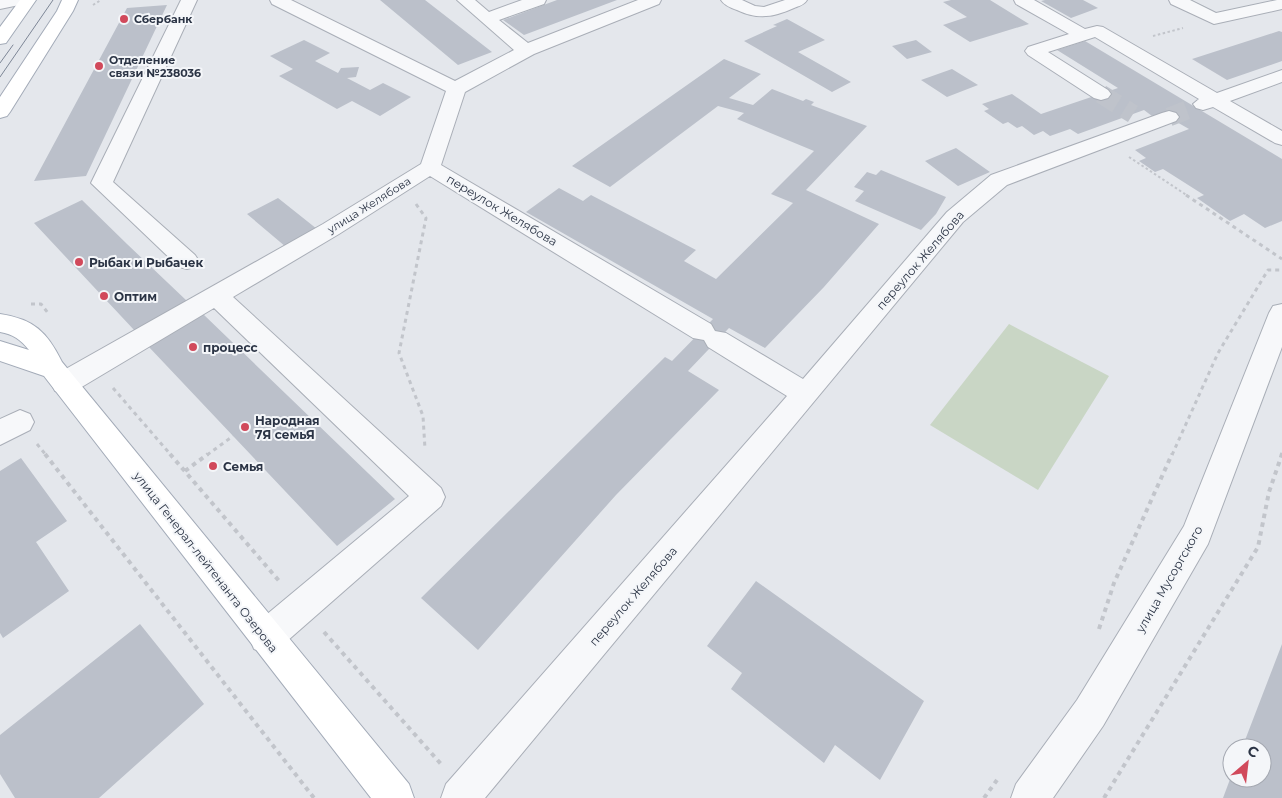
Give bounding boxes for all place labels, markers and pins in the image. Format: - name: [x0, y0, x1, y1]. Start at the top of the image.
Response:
- place label: Сбербанк: [134, 12, 193, 26]
- marker: Сбербанк: [118, 13, 130, 25]
- place label: Отделение связи №238036: [109, 53, 201, 80]
- marker: Отделение связи №238036: [93, 60, 105, 72]
- place label: Рыбак и Рыбачек: [89, 255, 204, 270]
- marker: Рыбак и Рыбачек: [73, 256, 85, 268]
- place label: Оптим: [114, 289, 157, 304]
- marker: Оптим: [98, 290, 110, 302]
- place label: процесс: [203, 340, 258, 355]
- marker: процесс: [187, 341, 199, 353]
- place label: Народная 7Я семьЯ: [255, 413, 320, 442]
- marker: Народная 7Я семьЯ: [239, 421, 251, 433]
- place label: Семья: [223, 459, 263, 474]
- marker: Семья: [207, 460, 219, 472]

